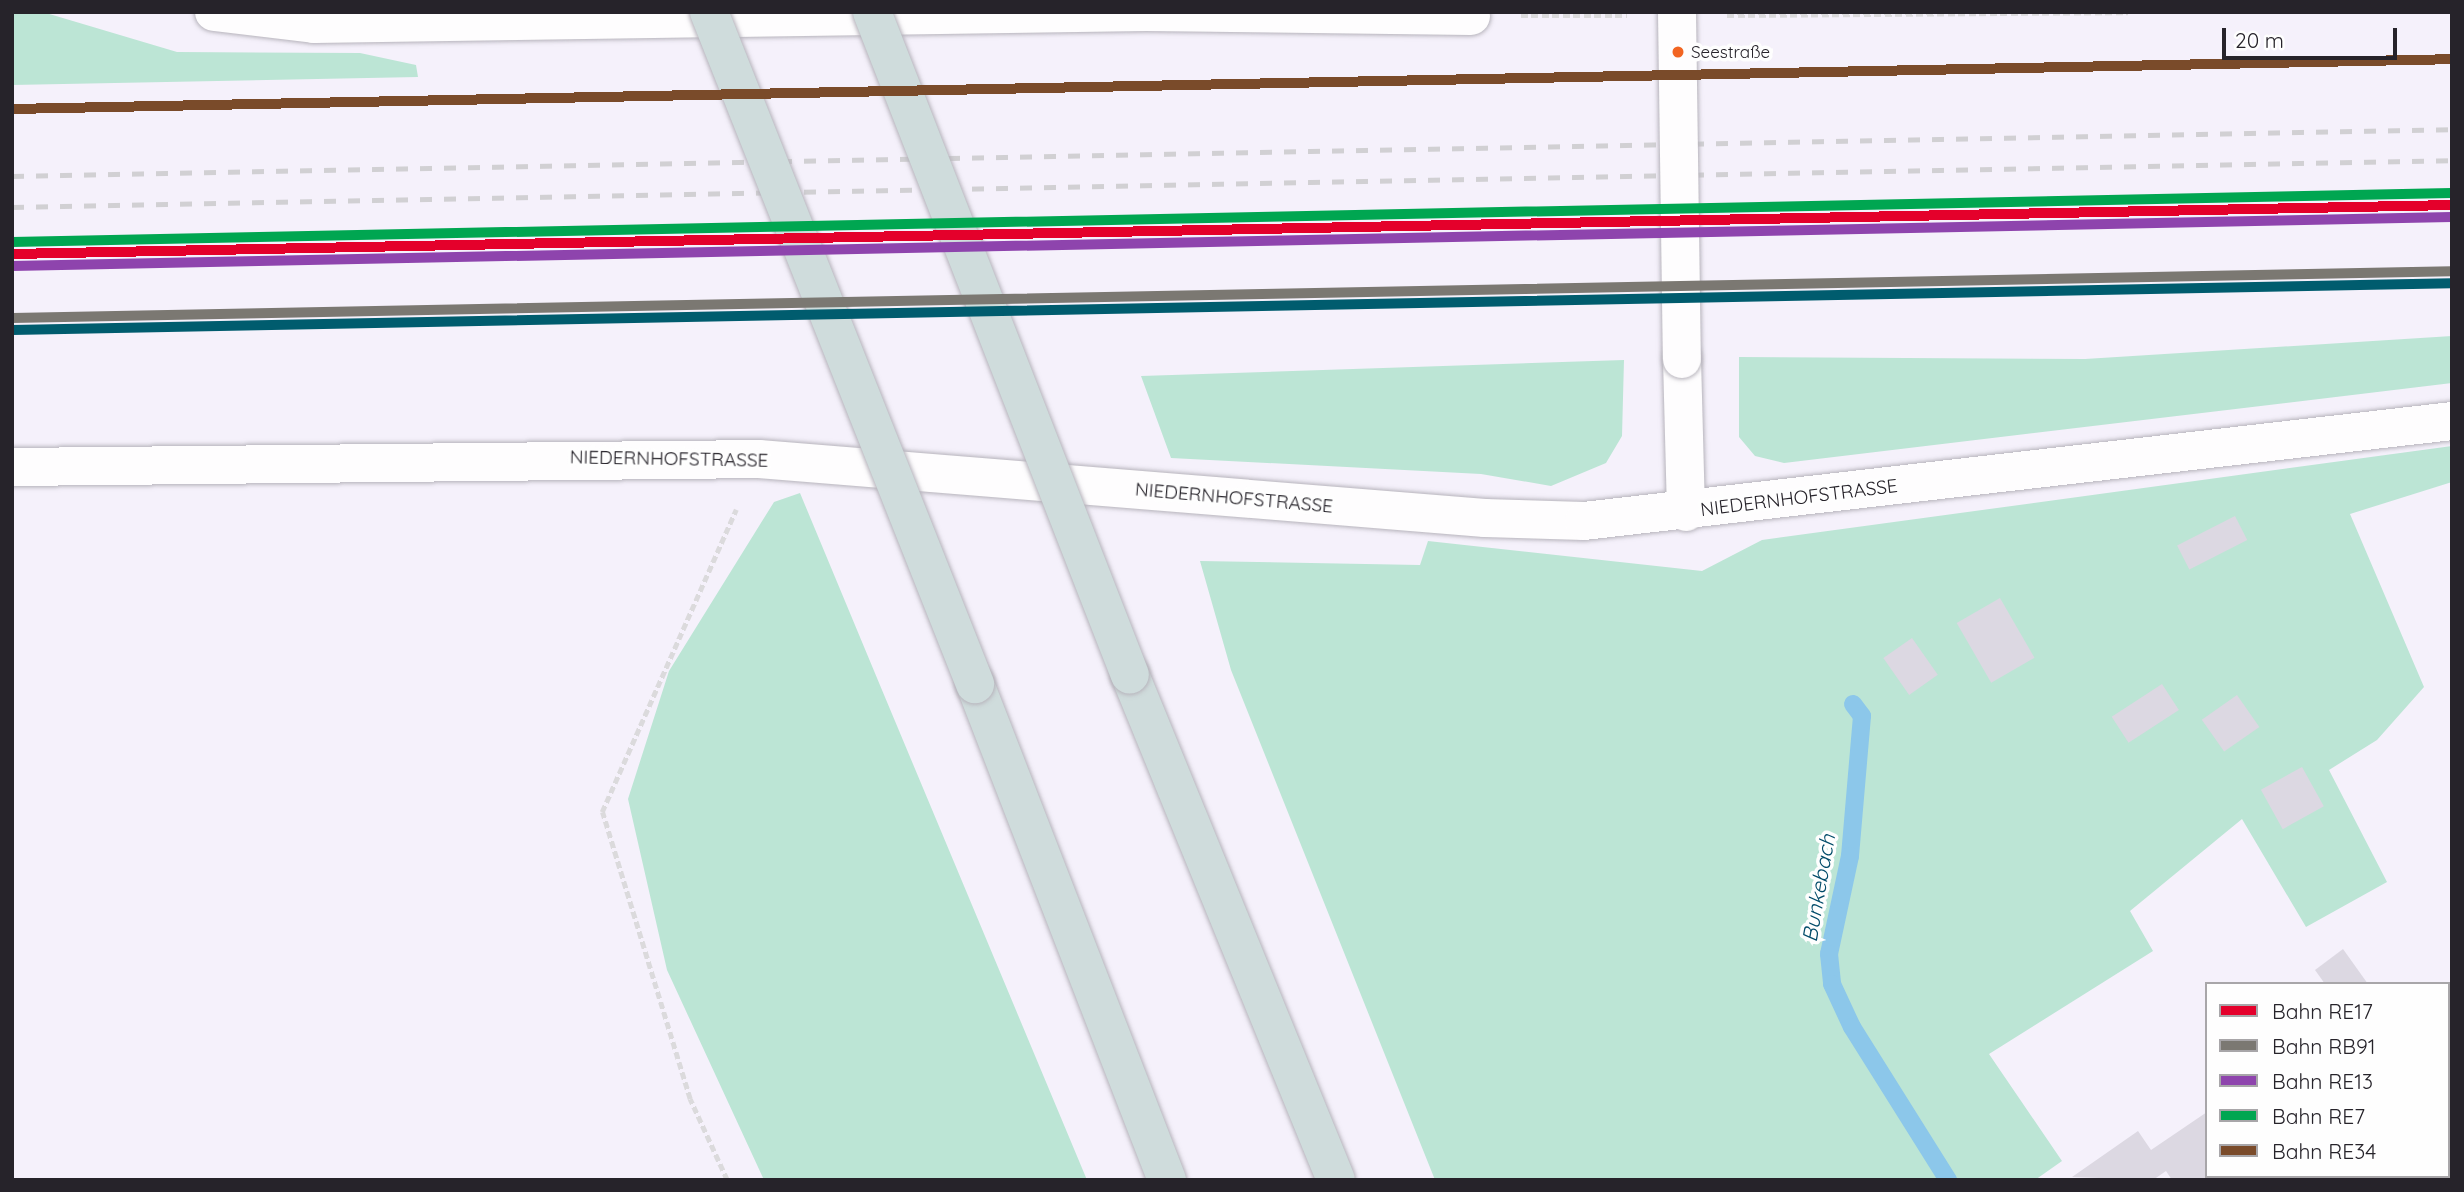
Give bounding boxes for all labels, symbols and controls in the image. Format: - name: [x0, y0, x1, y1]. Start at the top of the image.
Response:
- scale bar: [2226, 14, 2401, 58]
- text: 20 m: [2235, 27, 2284, 53]
- place label: Seestraße: [1691, 42, 1770, 62]
- marker: Seestraße: [1671, 45, 1685, 59]
- street label: NIEDERNHOFSTRASSE: [570, 446, 768, 472]
- street label: NIEDERNHOFSTRASSE: [1699, 475, 1899, 521]
- street label: NIEDERNHOFSTRASSE: [1134, 478, 1334, 518]
- water label: Bunkebach: [1796, 832, 1840, 944]
- legend: [2205, 982, 2450, 1178]
- text: Bahn RE17: [2272, 998, 2373, 1024]
- text: Bahn RB91: [2272, 1033, 2376, 1059]
- text: Bahn RE13: [2272, 1068, 2373, 1094]
- text: Bahn RE7: [2272, 1103, 2365, 1129]
- text: Bahn RE34: [2272, 1138, 2376, 1164]

